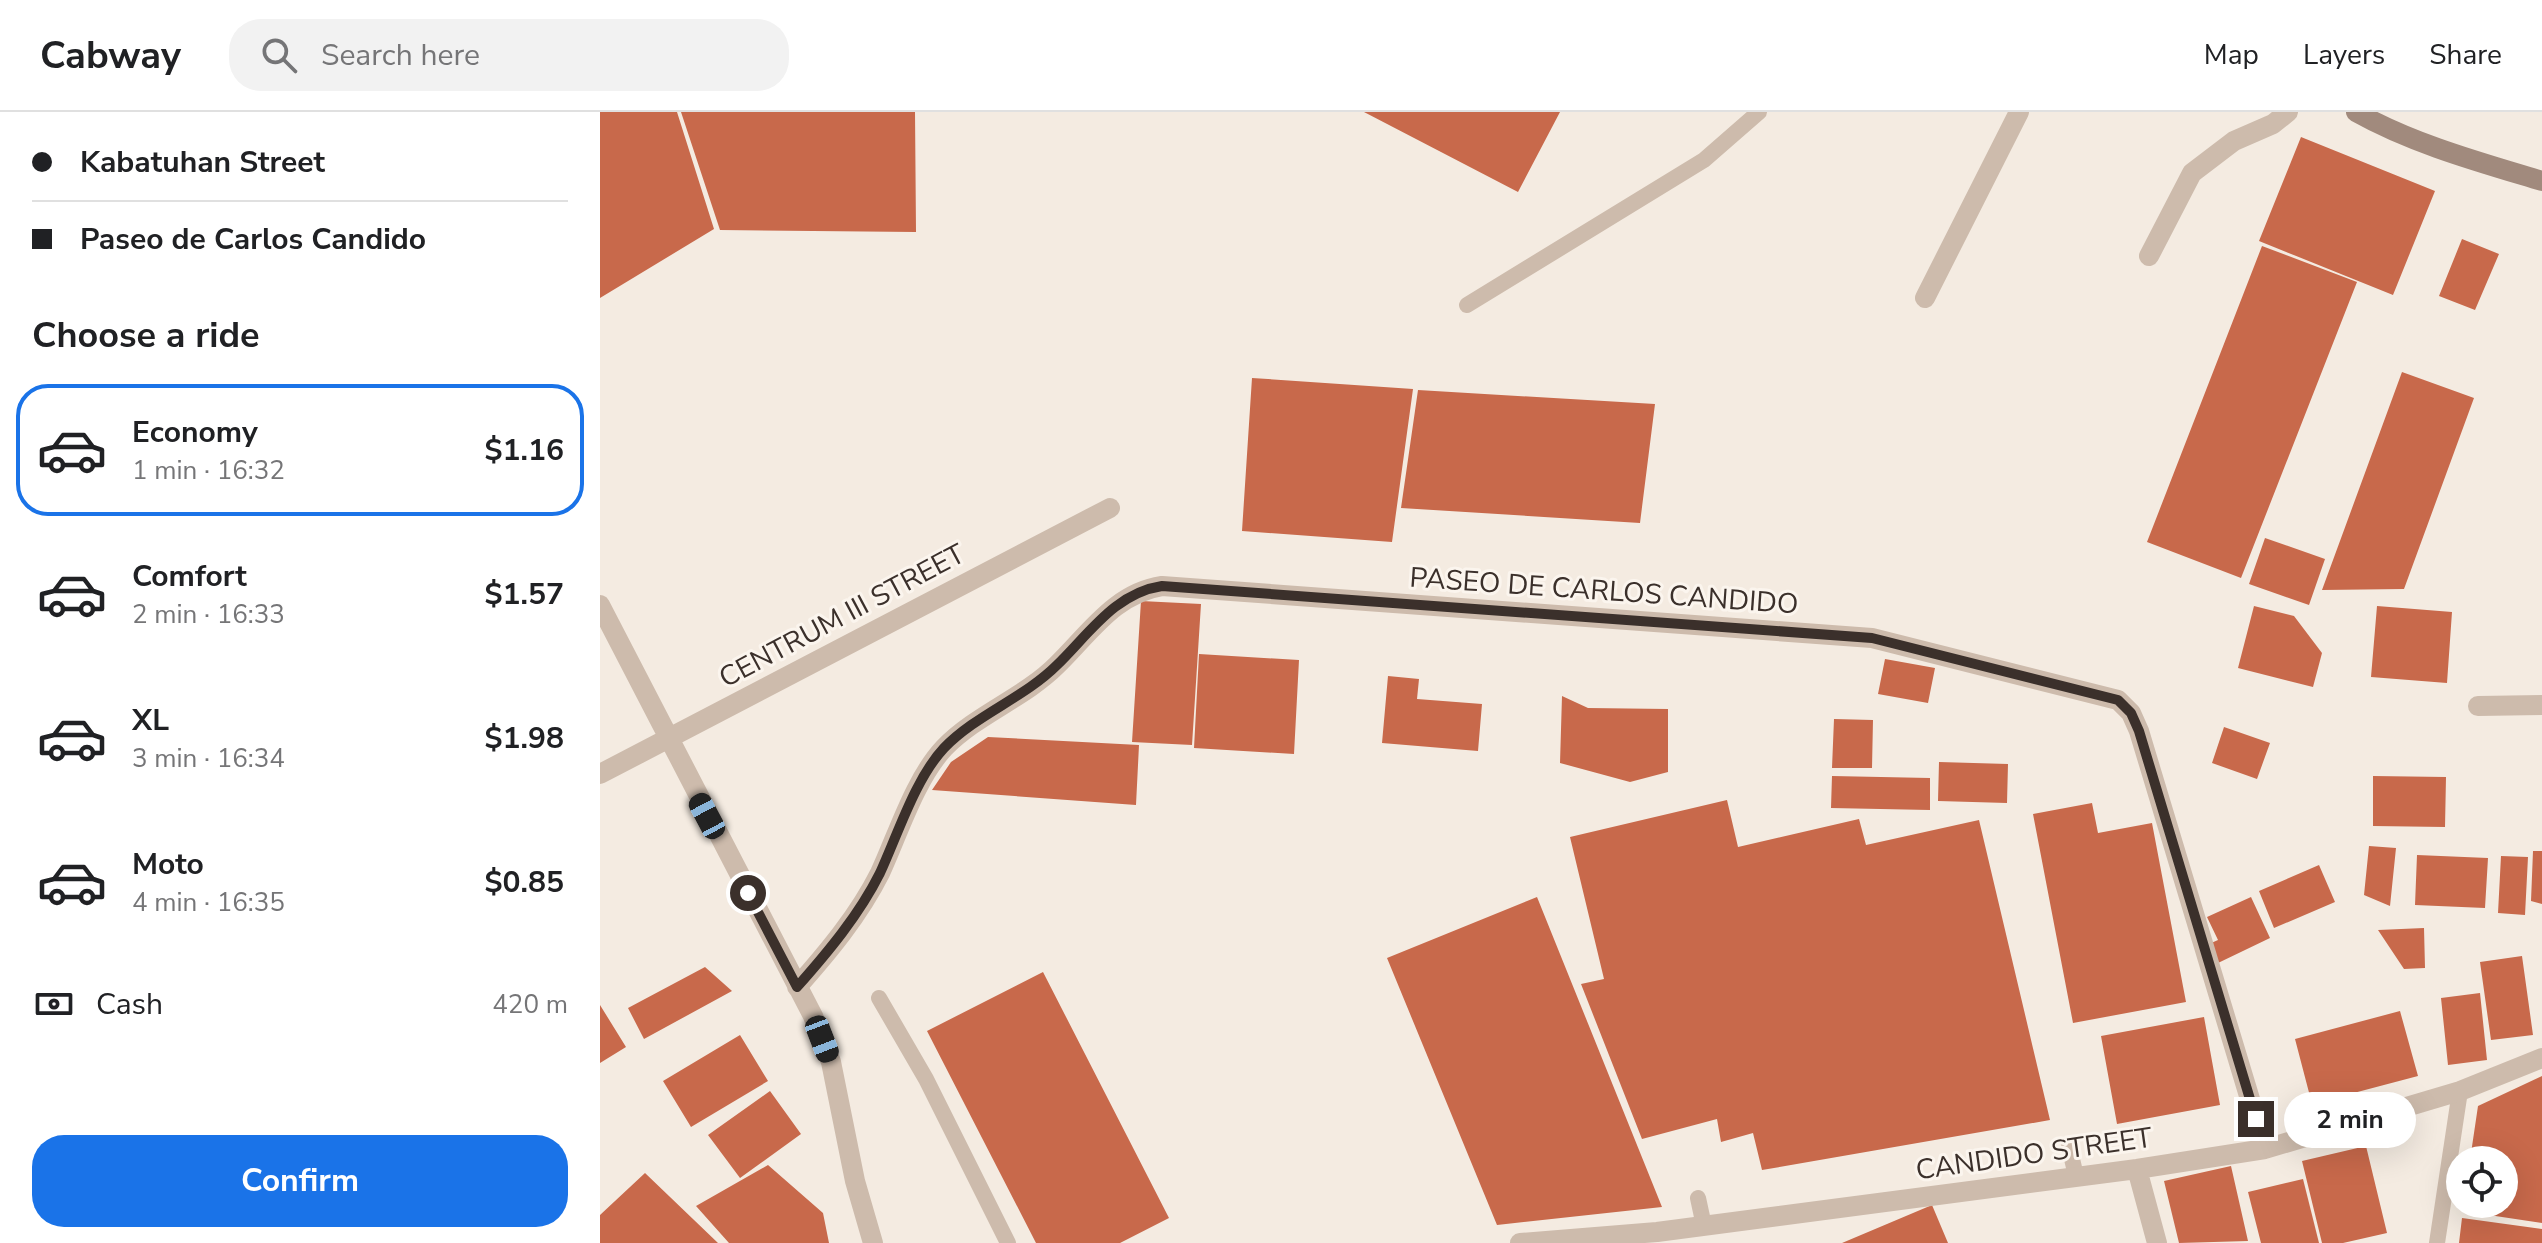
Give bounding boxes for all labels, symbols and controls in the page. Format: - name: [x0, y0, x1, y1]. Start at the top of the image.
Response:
- search box: [229, 19, 789, 91]
- text: Cabway: [40, 30, 181, 81]
- icon: search: [257, 33, 301, 77]
- text: Search here: [321, 35, 480, 76]
- text: Map: [2204, 36, 2259, 74]
- text: Layers: [2303, 36, 2385, 74]
- text: Share: [2429, 36, 2502, 74]
- text: Kabatuhan Street: [80, 142, 325, 183]
- text: Paseo de Carlos Candido: [80, 219, 426, 260]
- text: Choose a ride: [32, 311, 260, 360]
- text: Economy: [132, 412, 258, 453]
- icon: car: [36, 414, 108, 486]
- text: $1.16: [485, 430, 564, 471]
- text: 1 min · 16:32: [132, 453, 285, 488]
- street label: CENTRUM III STREET: [712, 535, 972, 697]
- text: Comfort: [132, 556, 247, 597]
- icon: car: [36, 558, 108, 630]
- street label: PASEO DE CARLOS CANDIDO: [1408, 558, 1800, 624]
- text: $1.57: [485, 574, 564, 615]
- text: 2 min · 16:33: [132, 597, 285, 632]
- text: XL: [132, 700, 169, 741]
- icon: car: [36, 702, 108, 774]
- text: $1.98: [485, 718, 564, 759]
- text: 3 min · 16:34: [132, 741, 285, 776]
- car: [685, 789, 729, 843]
- text: Moto: [132, 844, 204, 885]
- icon: car: [36, 846, 108, 918]
- text: $0.85: [485, 862, 564, 903]
- route start: [730, 875, 766, 911]
- text: 4 min · 16:35: [132, 885, 285, 920]
- icon: cash: [32, 982, 76, 1026]
- text: Cash: [96, 984, 163, 1025]
- text: 420 m: [492, 987, 568, 1022]
- car: [802, 1012, 842, 1066]
- callout: 2 min: [2284, 1091, 2416, 1147]
- route end: [2238, 1101, 2274, 1137]
- text: 2 min: [2316, 1102, 2384, 1137]
- street label: CANDIDO STREET: [1913, 1119, 2155, 1189]
- button: Confirm: [32, 1135, 568, 1227]
- map controls: [2446, 1146, 2518, 1218]
- button: locate: [2446, 1146, 2518, 1218]

